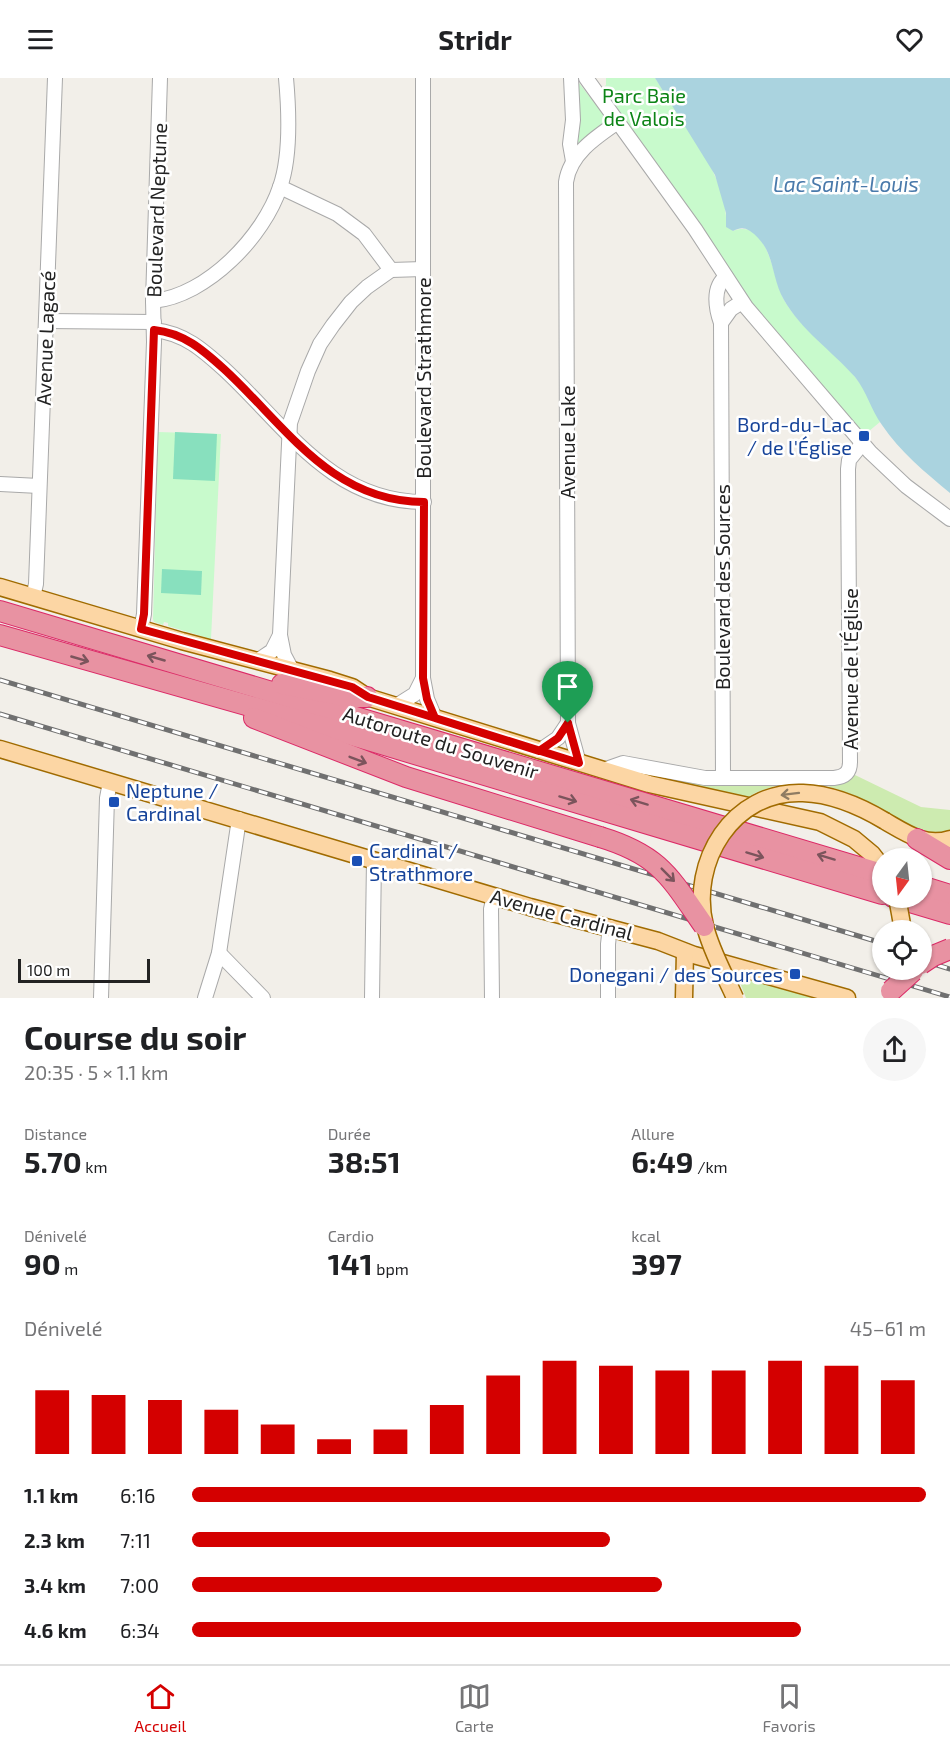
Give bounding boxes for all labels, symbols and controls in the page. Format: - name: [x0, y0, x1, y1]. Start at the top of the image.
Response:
- icon: menu: [24, 23, 57, 56]
- text: Stridr: [438, 23, 512, 55]
- icon: heart: [893, 23, 926, 56]
- park label: Parc Baie de Valois: [602, 83, 686, 130]
- street label: Boulevard Neptune: [141, 122, 171, 298]
- water label: Lac Saint-Louis: [773, 171, 919, 196]
- street label: Avenue Lagacé: [31, 270, 59, 406]
- street label: Boulevard Strathmore: [411, 277, 435, 479]
- street label: Avenue Lake: [555, 385, 579, 499]
- place label: Bord-du-Lac / de l'Église: [737, 412, 852, 459]
- marker: Bord-du-Lac / de l'Église: [857, 429, 871, 443]
- street label: Boulevard des Sources: [710, 484, 734, 690]
- street label: Avenue de l'Église: [838, 588, 862, 750]
- one-way arrow: [147, 651, 166, 663]
- one-way arrow: [70, 654, 89, 665]
- pin: [542, 661, 593, 723]
- icon: arrive: [551, 670, 584, 703]
- street label: Autoroute du Souvenir: [340, 701, 542, 783]
- one-way arrow: [348, 755, 367, 766]
- place label: Neptune / Cardinal: [126, 778, 219, 825]
- one-way arrow: [781, 789, 800, 800]
- one-way arrow: [558, 794, 577, 805]
- marker: Neptune / Cardinal: [107, 795, 121, 809]
- one-way arrow: [630, 795, 649, 806]
- place label: Cardinal / Strathmore: [369, 838, 473, 885]
- north arrow: [872, 848, 932, 908]
- map controls: [872, 848, 932, 980]
- one-way arrow: [745, 850, 764, 861]
- one-way arrow: [817, 851, 836, 862]
- marker: Cardinal / Strathmore: [350, 854, 364, 868]
- one-way arrow: [660, 868, 675, 883]
- street label: Avenue Cardinal: [488, 883, 636, 945]
- button: locate: [872, 920, 932, 980]
- scale bar: [18, 956, 150, 983]
- text: 100 m: [27, 960, 70, 979]
- place label: Donegani / des Sources: [569, 962, 783, 986]
- marker: Donegani / des Sources: [788, 967, 802, 981]
- text: Course du soir: [24, 1017, 246, 1057]
- button: share: [863, 1018, 926, 1081]
- text: 20:35 · 5 × 1.1 km: [24, 1060, 169, 1084]
- text: Distance: [24, 1124, 87, 1143]
- text: Durée: [328, 1124, 371, 1143]
- text: Allure: [631, 1124, 675, 1143]
- text: 5.70: [24, 1143, 82, 1179]
- text: 38:51: [328, 1143, 401, 1179]
- text: 6:49: [631, 1143, 694, 1179]
- text: km: [82, 1157, 107, 1176]
- text: /km: [694, 1157, 728, 1176]
- text: Dénivelé: [24, 1226, 87, 1245]
- text: Cardio: [328, 1226, 374, 1245]
- text: kcal: [631, 1226, 661, 1245]
- text: 90: [24, 1245, 61, 1281]
- text: 141: [328, 1245, 373, 1281]
- text: 397: [631, 1245, 682, 1281]
- text: m: [61, 1259, 78, 1278]
- text: bpm: [373, 1259, 409, 1278]
- text: Dénivelé: [24, 1316, 103, 1340]
- text: 45–61 m: [850, 1316, 926, 1340]
- text: 1.1 km: [24, 1483, 78, 1507]
- text: 6:16: [120, 1483, 156, 1507]
- text: 2.3 km: [24, 1528, 85, 1552]
- text: 7:11: [120, 1528, 151, 1552]
- text: 3.4 km: [24, 1573, 86, 1597]
- text: 7:00: [120, 1573, 159, 1597]
- text: 4.6 km: [24, 1618, 87, 1642]
- text: 6:34: [120, 1618, 160, 1642]
- tab: Accueil: [134, 1680, 186, 1735]
- tab: Carte: [455, 1680, 494, 1735]
- tab: Favoris: [763, 1680, 816, 1735]

